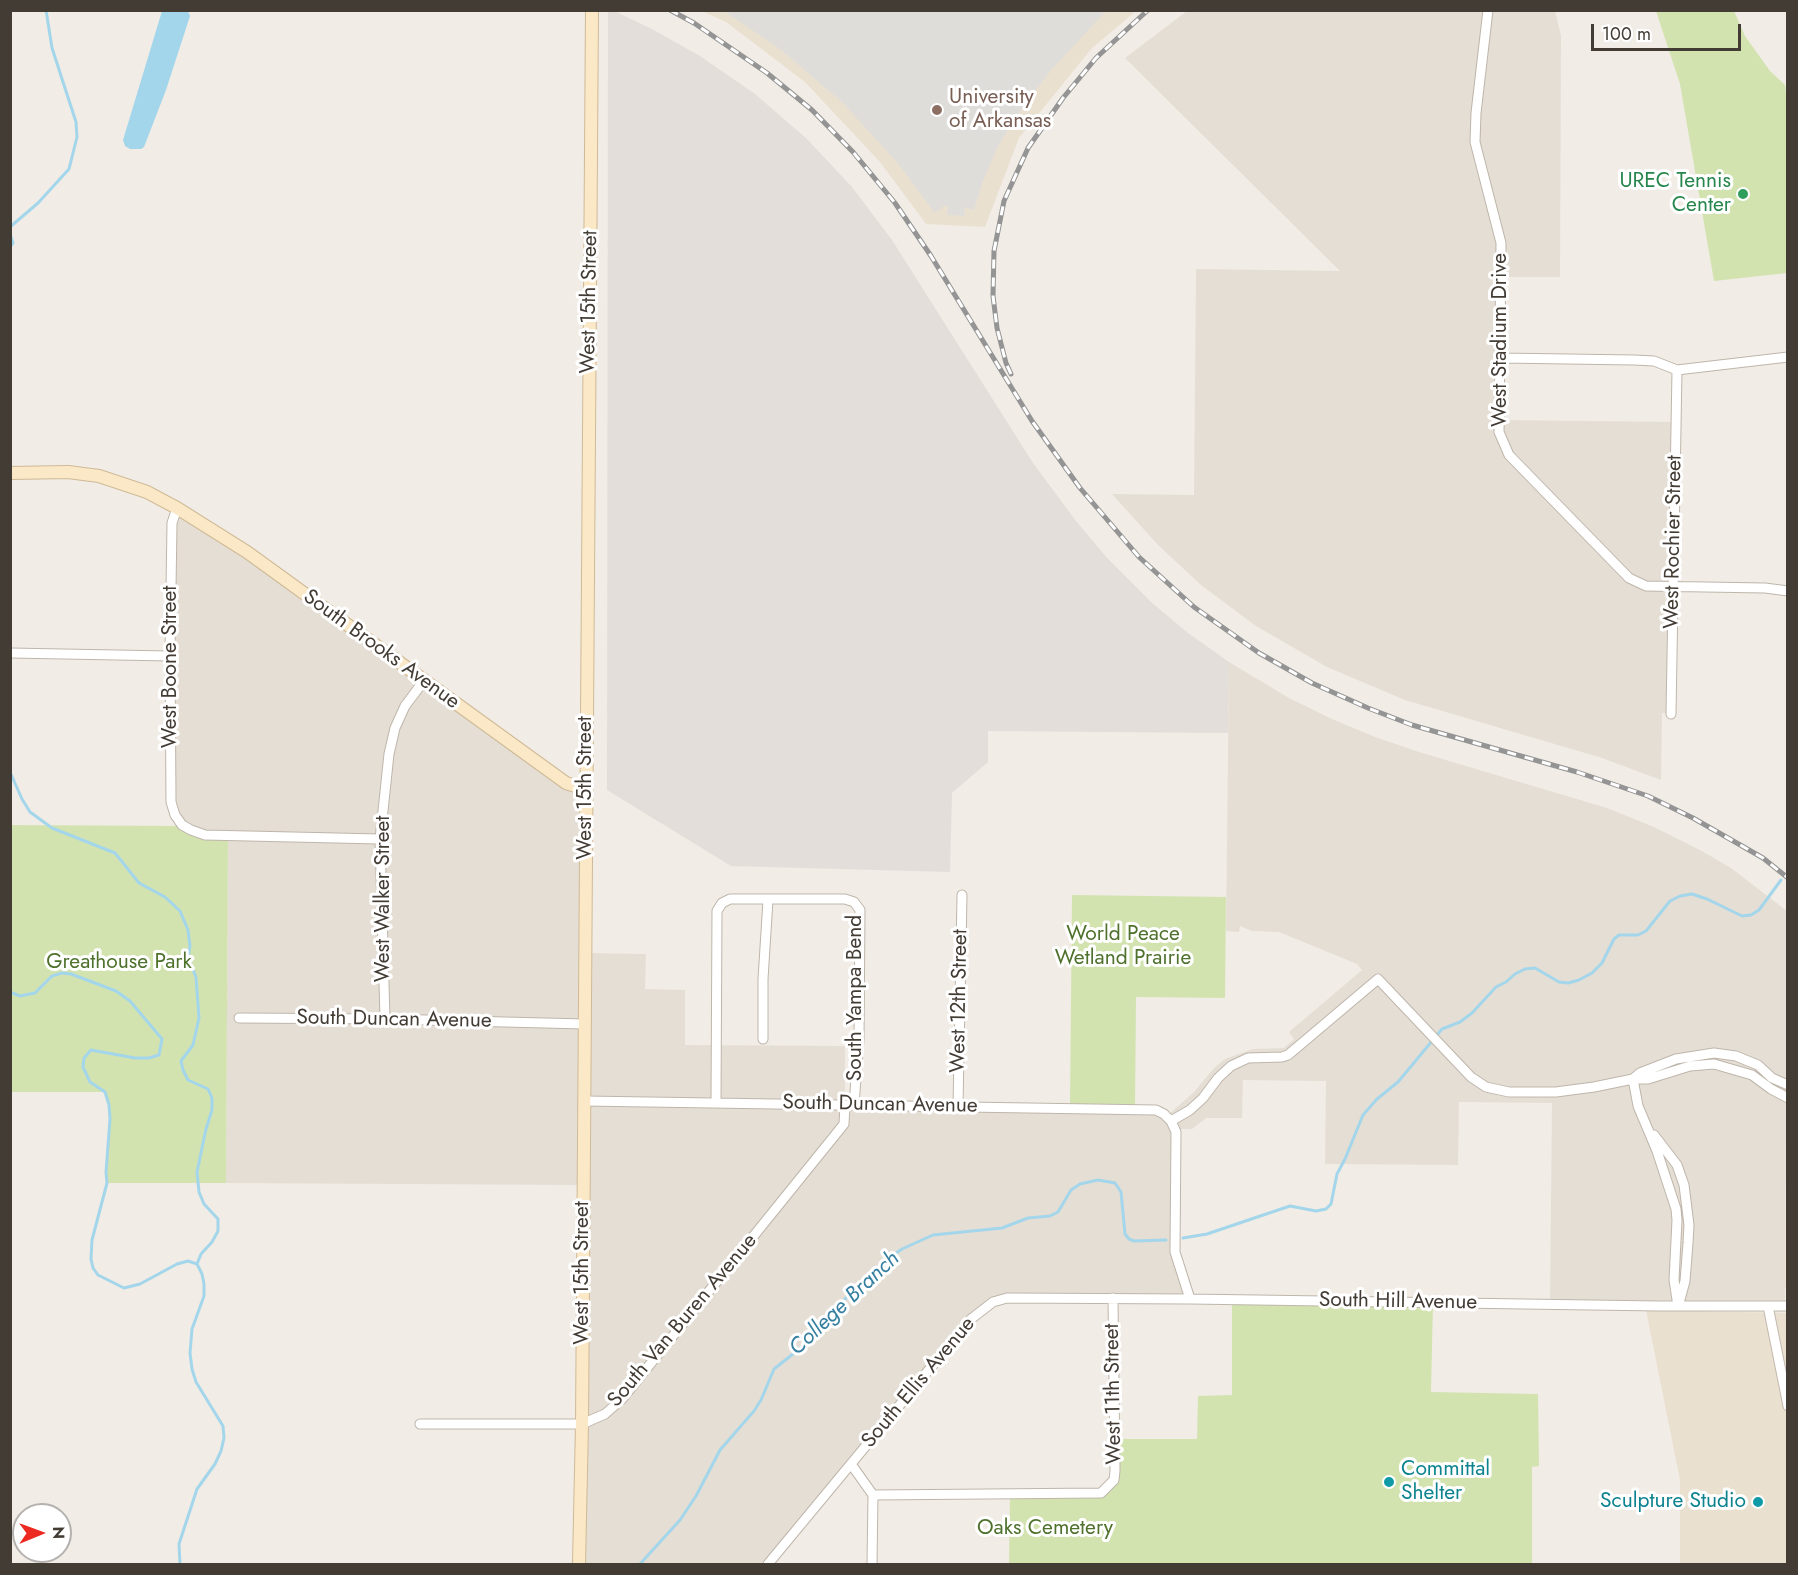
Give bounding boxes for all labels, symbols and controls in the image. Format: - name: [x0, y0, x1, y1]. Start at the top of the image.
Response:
- scale bar: [1594, 12, 1744, 50]
- text: 100 m: [1602, 21, 1651, 47]
- place label: University of Arkansas: [949, 85, 1051, 135]
- marker: University of Arkansas: [930, 103, 944, 117]
- place label: UREC Tennis Center: [1619, 169, 1731, 219]
- marker: UREC Tennis Center: [1736, 187, 1750, 201]
- street label: West 15th Street: [576, 230, 604, 374]
- street label: West Stadium Drive: [1488, 253, 1514, 427]
- street label: West Rochier Street: [1660, 455, 1688, 629]
- street label: South Brooks Avenue: [298, 585, 464, 715]
- street label: West Boone Street: [158, 586, 184, 748]
- street label: West 15th Street: [573, 716, 599, 860]
- street label: West Walker Street: [371, 816, 397, 982]
- street label: South Yampa Bend: [843, 915, 869, 1081]
- park label: World Peace Wetland Prairie: [1055, 922, 1191, 972]
- street label: West 12th Street: [946, 929, 974, 1073]
- park label: Greathouse Park: [46, 950, 192, 976]
- street label: South Duncan Avenue: [296, 1006, 492, 1034]
- street label: South Duncan Avenue: [782, 1091, 978, 1119]
- street label: West 15th Street: [570, 1201, 596, 1345]
- street label: South Van Buren Avenue: [603, 1229, 763, 1413]
- water label: College Branch: [784, 1246, 906, 1362]
- street label: South Hill Avenue: [1319, 1288, 1477, 1316]
- street label: South Ellis Avenue: [857, 1312, 981, 1454]
- street label: West 11th Street: [1100, 1323, 1128, 1465]
- place label: Committal Shelter: [1401, 1457, 1490, 1507]
- marker: Committal Shelter: [1382, 1475, 1396, 1489]
- place label: Sculpture Studio: [1600, 1489, 1746, 1515]
- marker: Sculpture Studio: [1751, 1495, 1765, 1509]
- north arrow: [12, 1503, 72, 1563]
- park label: Oaks Cemetery: [977, 1516, 1113, 1542]
- text: N: [47, 1526, 70, 1539]

